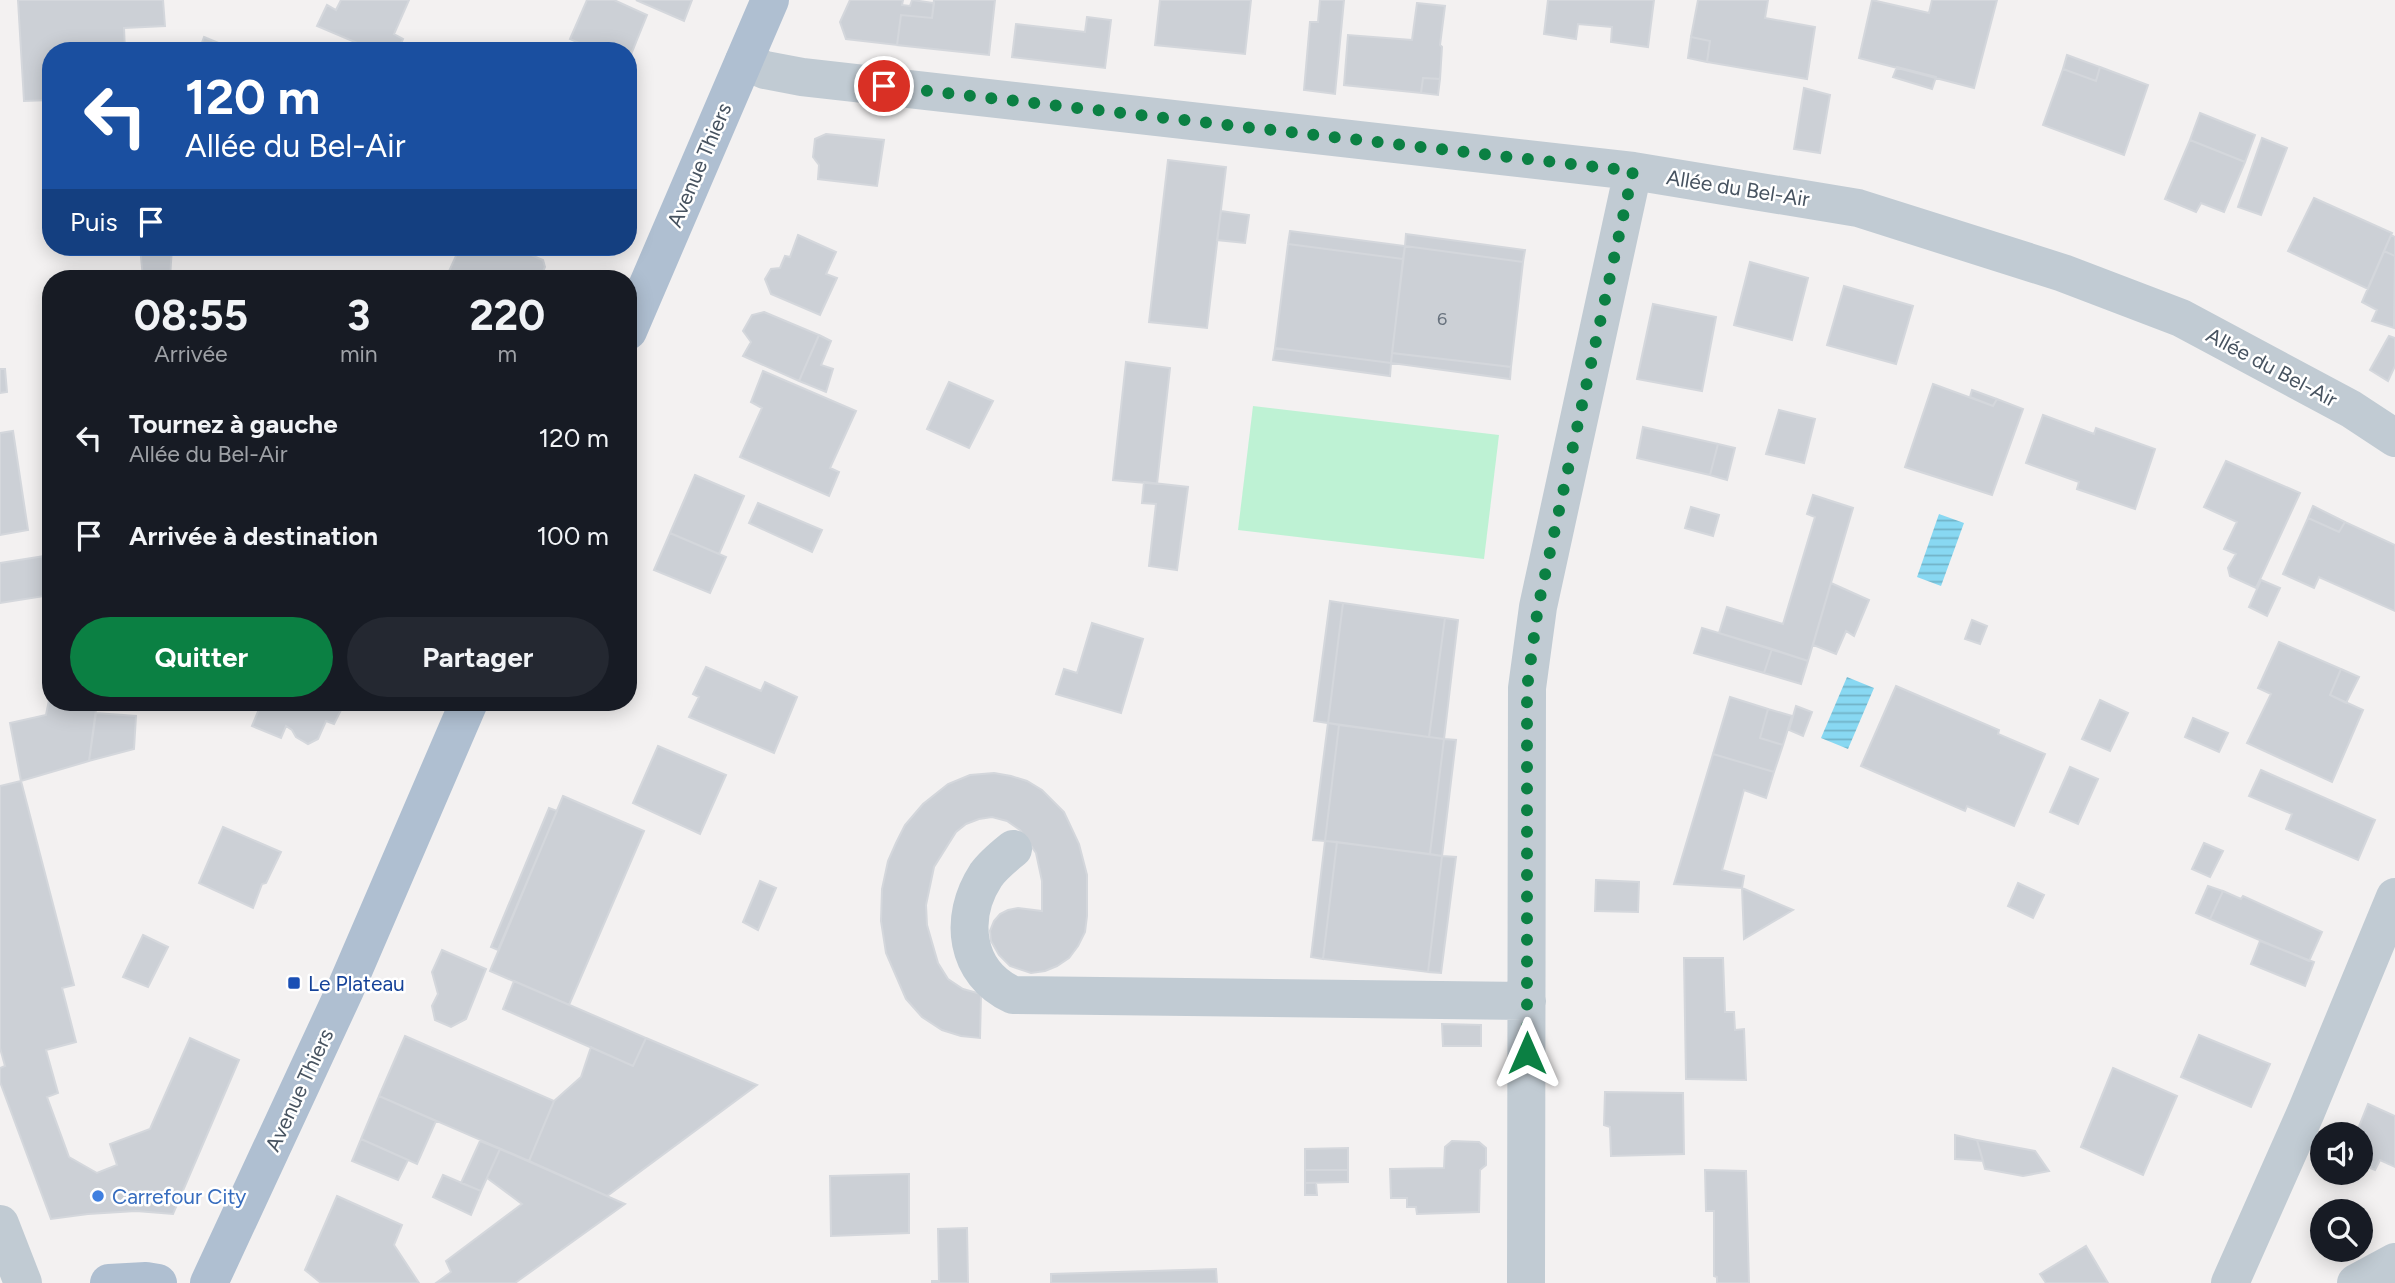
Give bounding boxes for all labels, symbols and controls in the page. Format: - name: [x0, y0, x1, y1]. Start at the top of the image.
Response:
- pin: [854, 56, 914, 116]
- text: 120 m: [185, 67, 320, 126]
- icon: arrive: [865, 67, 903, 105]
- icon: left: [70, 70, 161, 161]
- street label: Avenue Thiers: [662, 99, 736, 231]
- text: Allée du Bel-Air: [185, 127, 405, 165]
- street label: Allée du Bel-Air: [1665, 164, 1811, 212]
- icon: arrive: [132, 203, 170, 241]
- text: Puis: [70, 206, 118, 238]
- text: 08:55: [134, 290, 248, 341]
- text: 3: [347, 290, 370, 341]
- text: 220: [469, 290, 545, 341]
- house number: 6: [1437, 308, 1447, 330]
- street label: Allée du Bel-Air: [2202, 322, 2342, 412]
- text: Arrivée: [154, 340, 228, 368]
- text: min: [340, 340, 378, 368]
- text: m: [498, 340, 517, 368]
- text: Tournez à gauche: [129, 408, 338, 440]
- icon: left: [70, 419, 108, 457]
- text: 120 m: [539, 422, 609, 454]
- text: Allée du Bel-Air: [129, 440, 287, 468]
- icon: arrive: [70, 517, 108, 555]
- text: Arrivée à destination: [129, 520, 378, 552]
- text: 100 m: [536, 520, 609, 552]
- button: Quitter: [70, 617, 333, 697]
- button: Partager: [347, 617, 609, 697]
- place label: Le Plateau: [308, 971, 405, 996]
- marker: Le Plateau: [286, 975, 302, 991]
- position arrow: [1490, 1016, 1564, 1090]
- street label: Avenue Thiers: [260, 1025, 338, 1155]
- map controls: [2310, 1122, 2373, 1262]
- button: sound: [2310, 1122, 2373, 1185]
- place label: Carrefour City: [112, 1184, 246, 1209]
- marker: Carrefour City: [90, 1188, 106, 1204]
- button: search: [2310, 1199, 2373, 1262]

